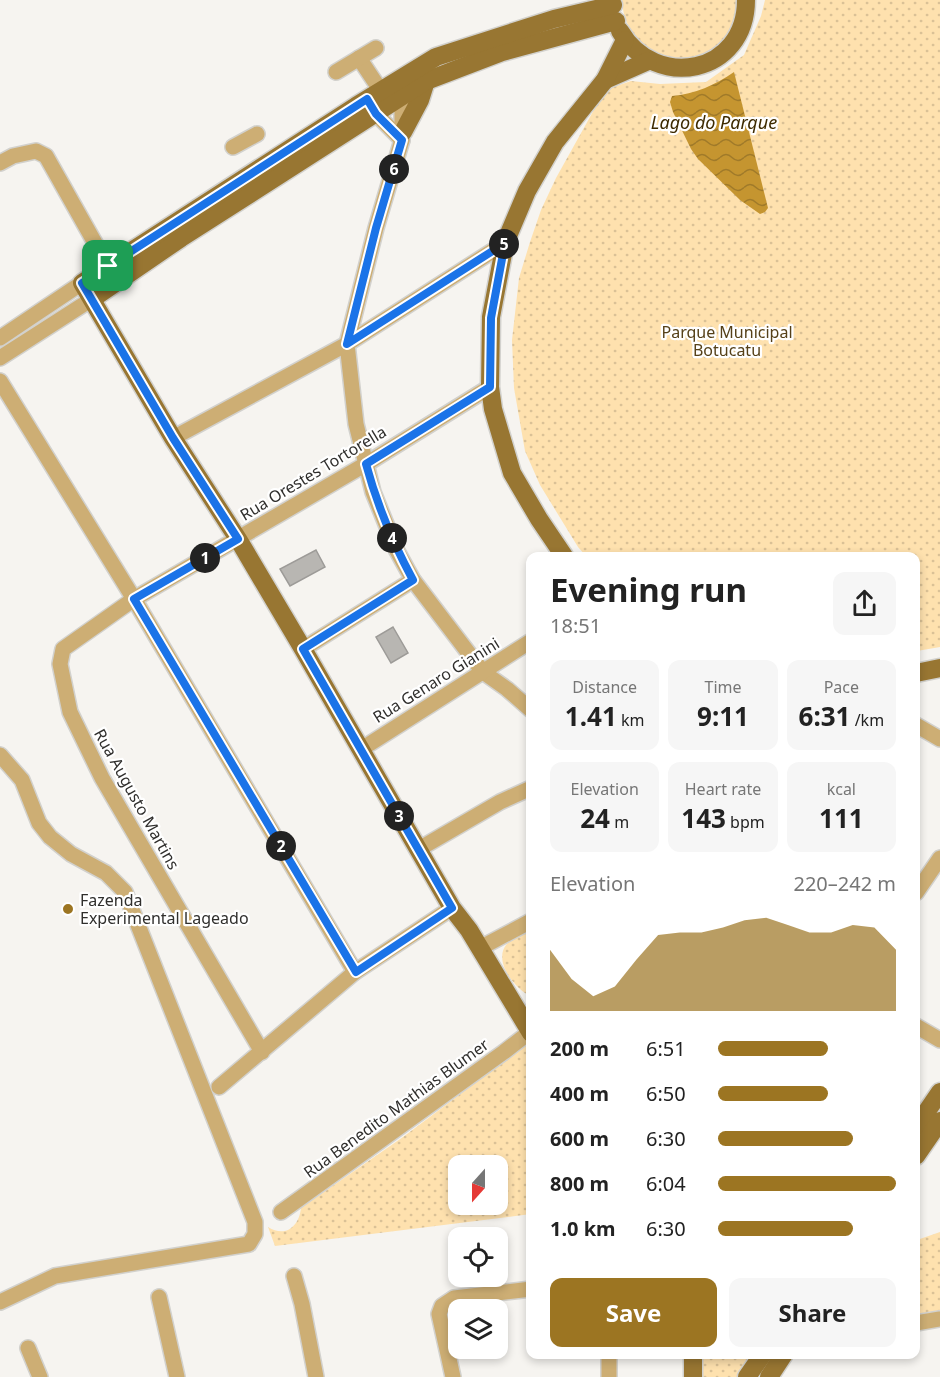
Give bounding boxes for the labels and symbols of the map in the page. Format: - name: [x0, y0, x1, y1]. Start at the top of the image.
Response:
- water label: Lago do Parque: [651, 110, 777, 134]
- pin: 6: [379, 154, 409, 184]
- pin: 5: [489, 229, 519, 259]
- pin: [82, 240, 133, 291]
- park label: Parque Municipal Botucatu: [661, 321, 793, 361]
- street label: Rua Orestes Tortorella: [236, 421, 390, 525]
- pin: 4: [377, 523, 407, 553]
- pin: 1: [190, 543, 220, 573]
- street label: Rua Genaro Gianini: [369, 632, 503, 728]
- street label: Rua Augusto Martins: [89, 725, 185, 873]
- pin: 3: [384, 801, 414, 831]
- pin: 2: [266, 831, 296, 861]
- place label: Fazenda Experimental Lageado: [80, 889, 249, 929]
- marker: Fazenda Experimental Lageado: [61, 902, 75, 916]
- street label: Rua Benedito Mathias Blumer: [299, 1033, 493, 1183]
- north arrow: [448, 1155, 508, 1215]

